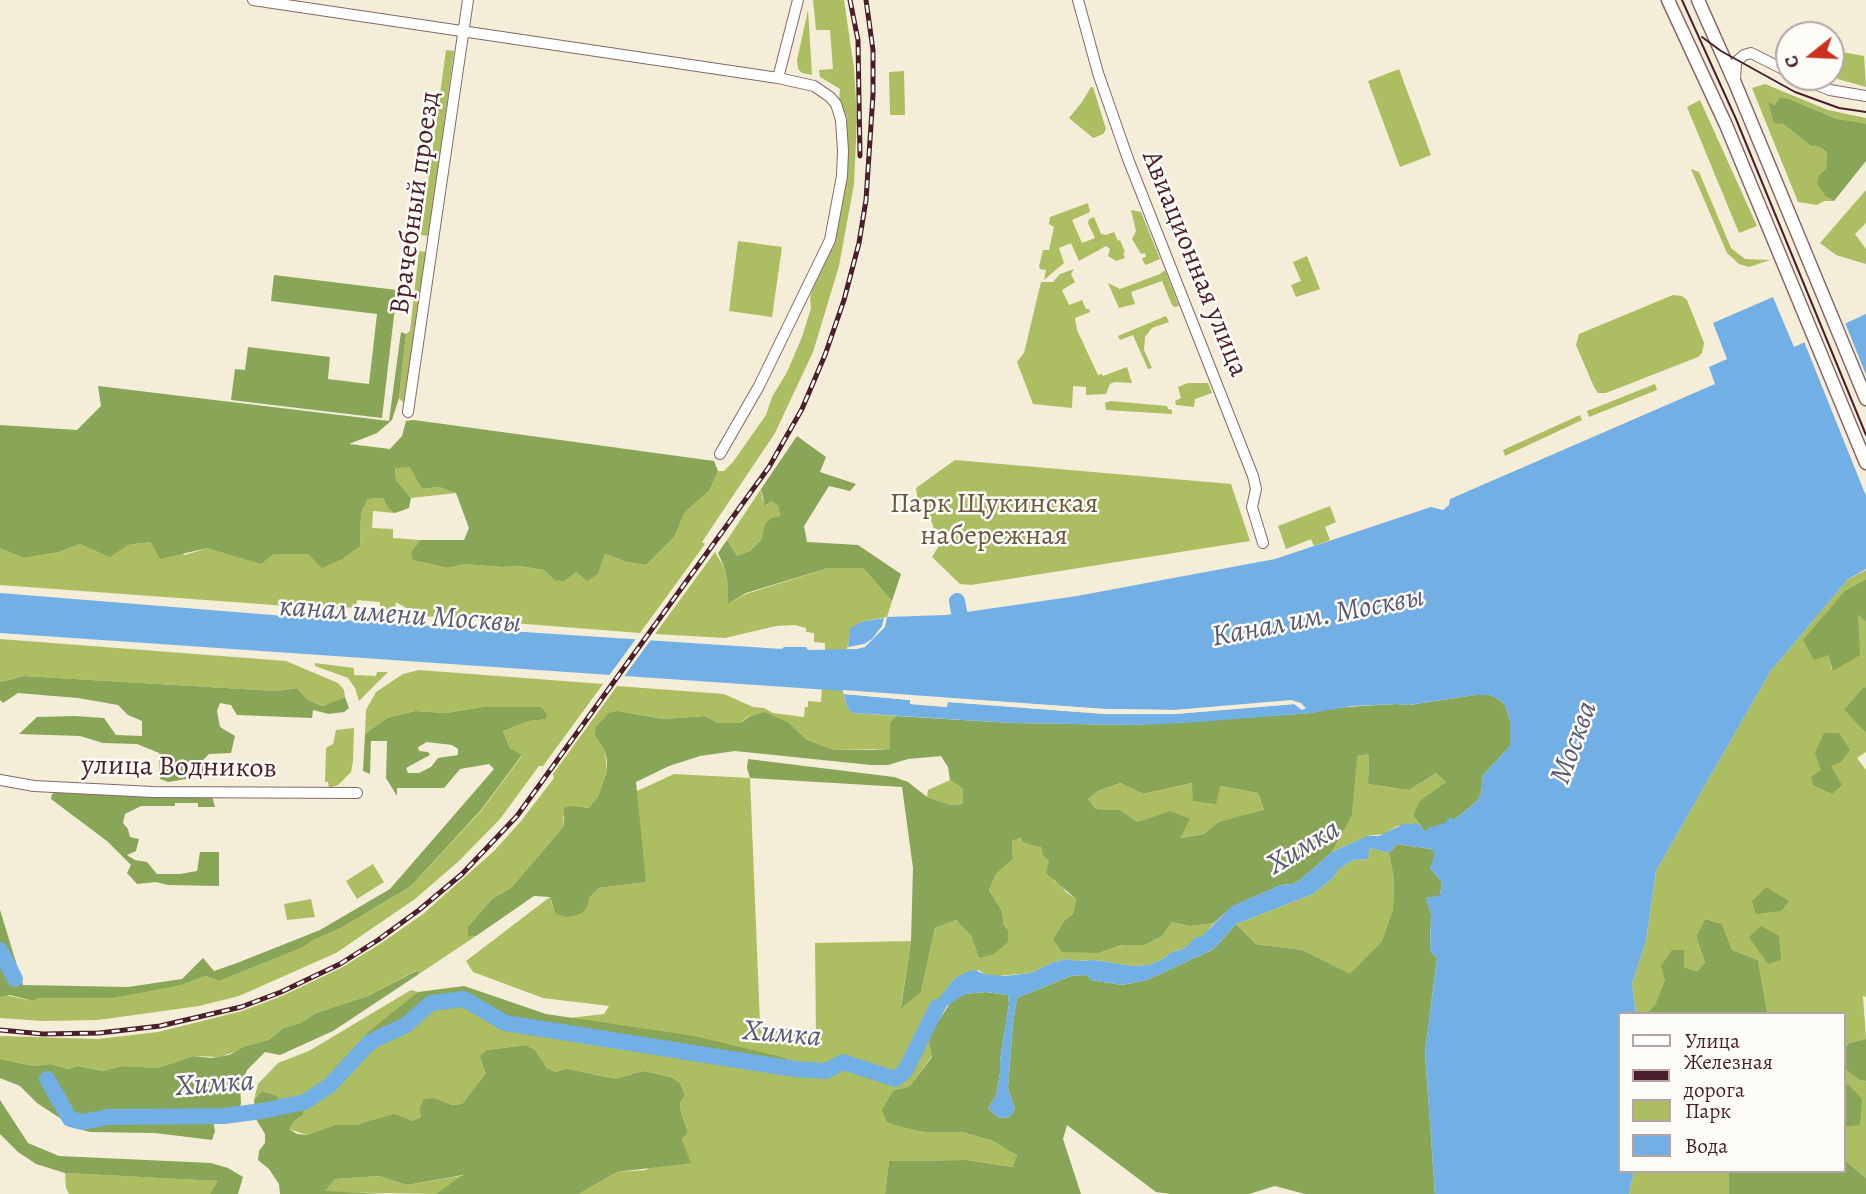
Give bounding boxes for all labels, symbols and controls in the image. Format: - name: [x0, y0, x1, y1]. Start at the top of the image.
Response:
- north arrow: [1775, 21, 1845, 91]
- text: С: [1778, 52, 1806, 71]
- street label: Врачебный проезд: [384, 89, 448, 317]
- street label: Авиационная улица: [1133, 146, 1255, 382]
- park label: Парк Щукинская набережная: [890, 488, 1098, 554]
- water label: Канал им. Москвы: [1209, 580, 1427, 656]
- water label: канал имени Москвы: [278, 590, 522, 642]
- water label: Москва: [1544, 697, 1606, 789]
- street label: улица Водников: [81, 749, 277, 787]
- water label: Химка: [1261, 812, 1347, 884]
- legend: [1618, 1012, 1845, 1173]
- water label: Химка: [741, 1014, 823, 1056]
- text: Улица: [1685, 1027, 1740, 1055]
- text: Железная дорога: [1684, 1048, 1773, 1104]
- water label: Химка: [174, 1064, 256, 1106]
- text: Парк: [1685, 1097, 1731, 1125]
- text: Вода: [1685, 1132, 1728, 1160]

